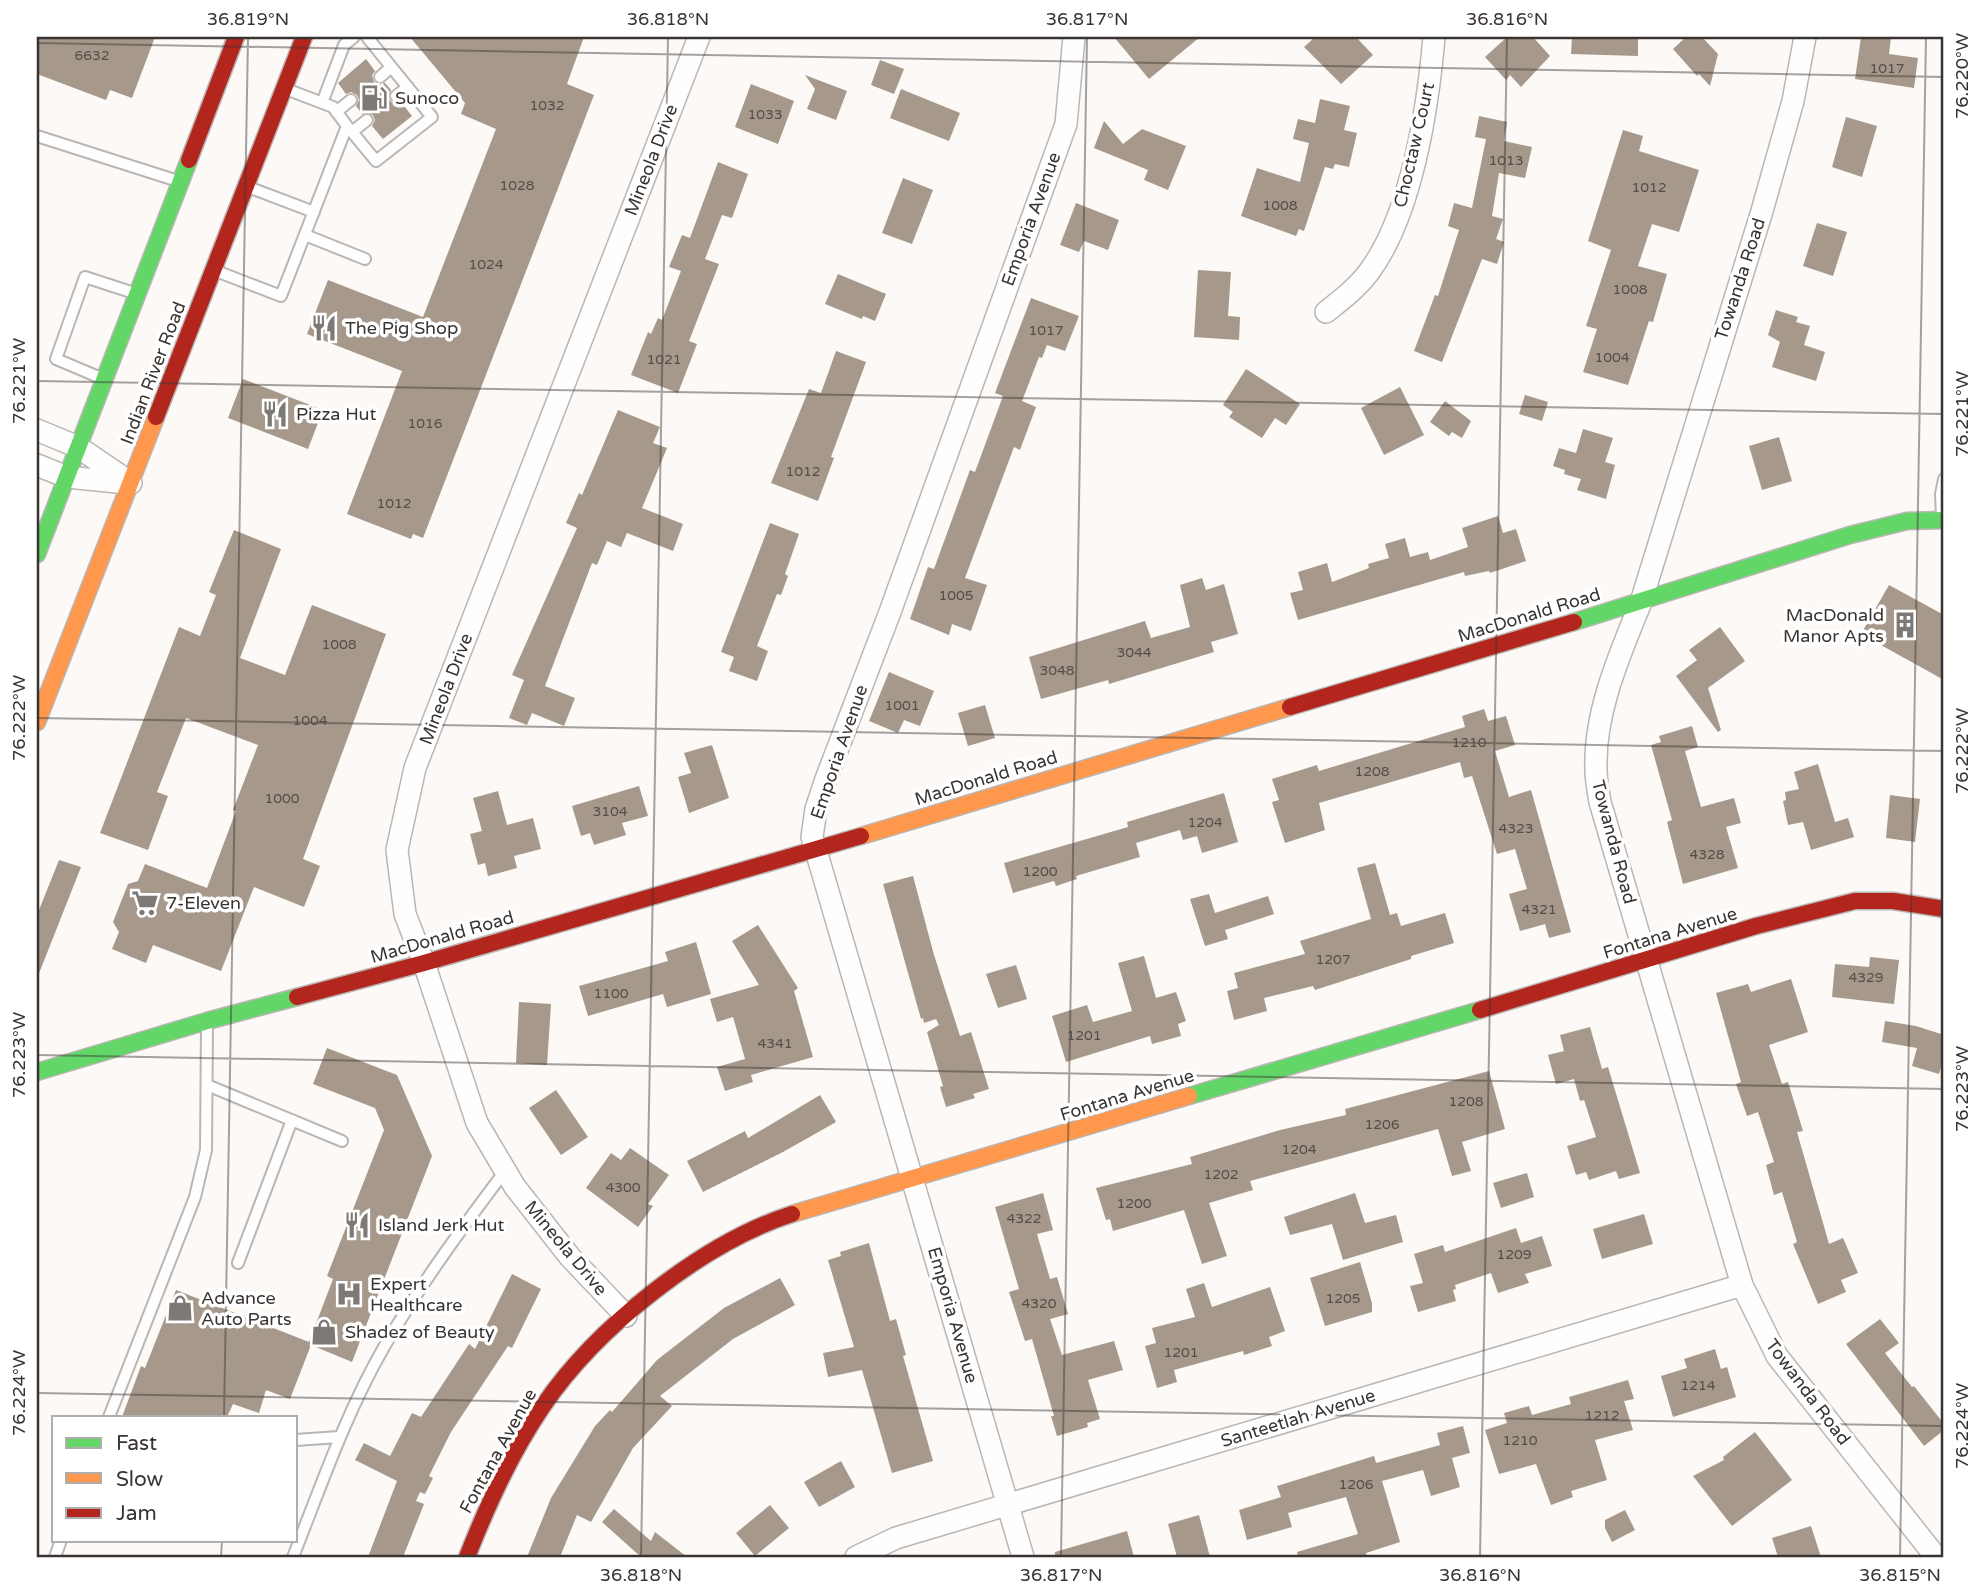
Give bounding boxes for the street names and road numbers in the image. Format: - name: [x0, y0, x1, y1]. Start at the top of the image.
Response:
- street label: Choctaw Court: [1389, 80, 1439, 210]
- street label: Mineola Drive: [620, 101, 682, 219]
- street label: Emporia Avenue: [997, 149, 1065, 289]
- street label: Towanda Road: [1710, 215, 1770, 343]
- street label: Indian River Road: [116, 298, 190, 448]
- street label: MacDonald Road: [1455, 583, 1603, 647]
- street label: Mineola Drive: [415, 630, 477, 748]
- street label: Emporia Avenue: [806, 682, 872, 822]
- street label: MacDonald Road: [912, 746, 1060, 810]
- street label: Towanda Road: [1587, 778, 1641, 906]
- street label: Fontana Avenue: [1600, 902, 1740, 964]
- street label: MacDonald Road: [368, 906, 516, 968]
- street label: Fontana Avenue: [1057, 1064, 1197, 1126]
- street label: Mineola Drive: [520, 1196, 612, 1300]
- street label: Emporia Avenue: [923, 1244, 983, 1386]
- street label: Towanda Road: [1761, 1335, 1855, 1449]
- street label: Santeetlah Avenue: [1218, 1384, 1378, 1452]
- street label: Fontana Avenue: [455, 1385, 541, 1517]

